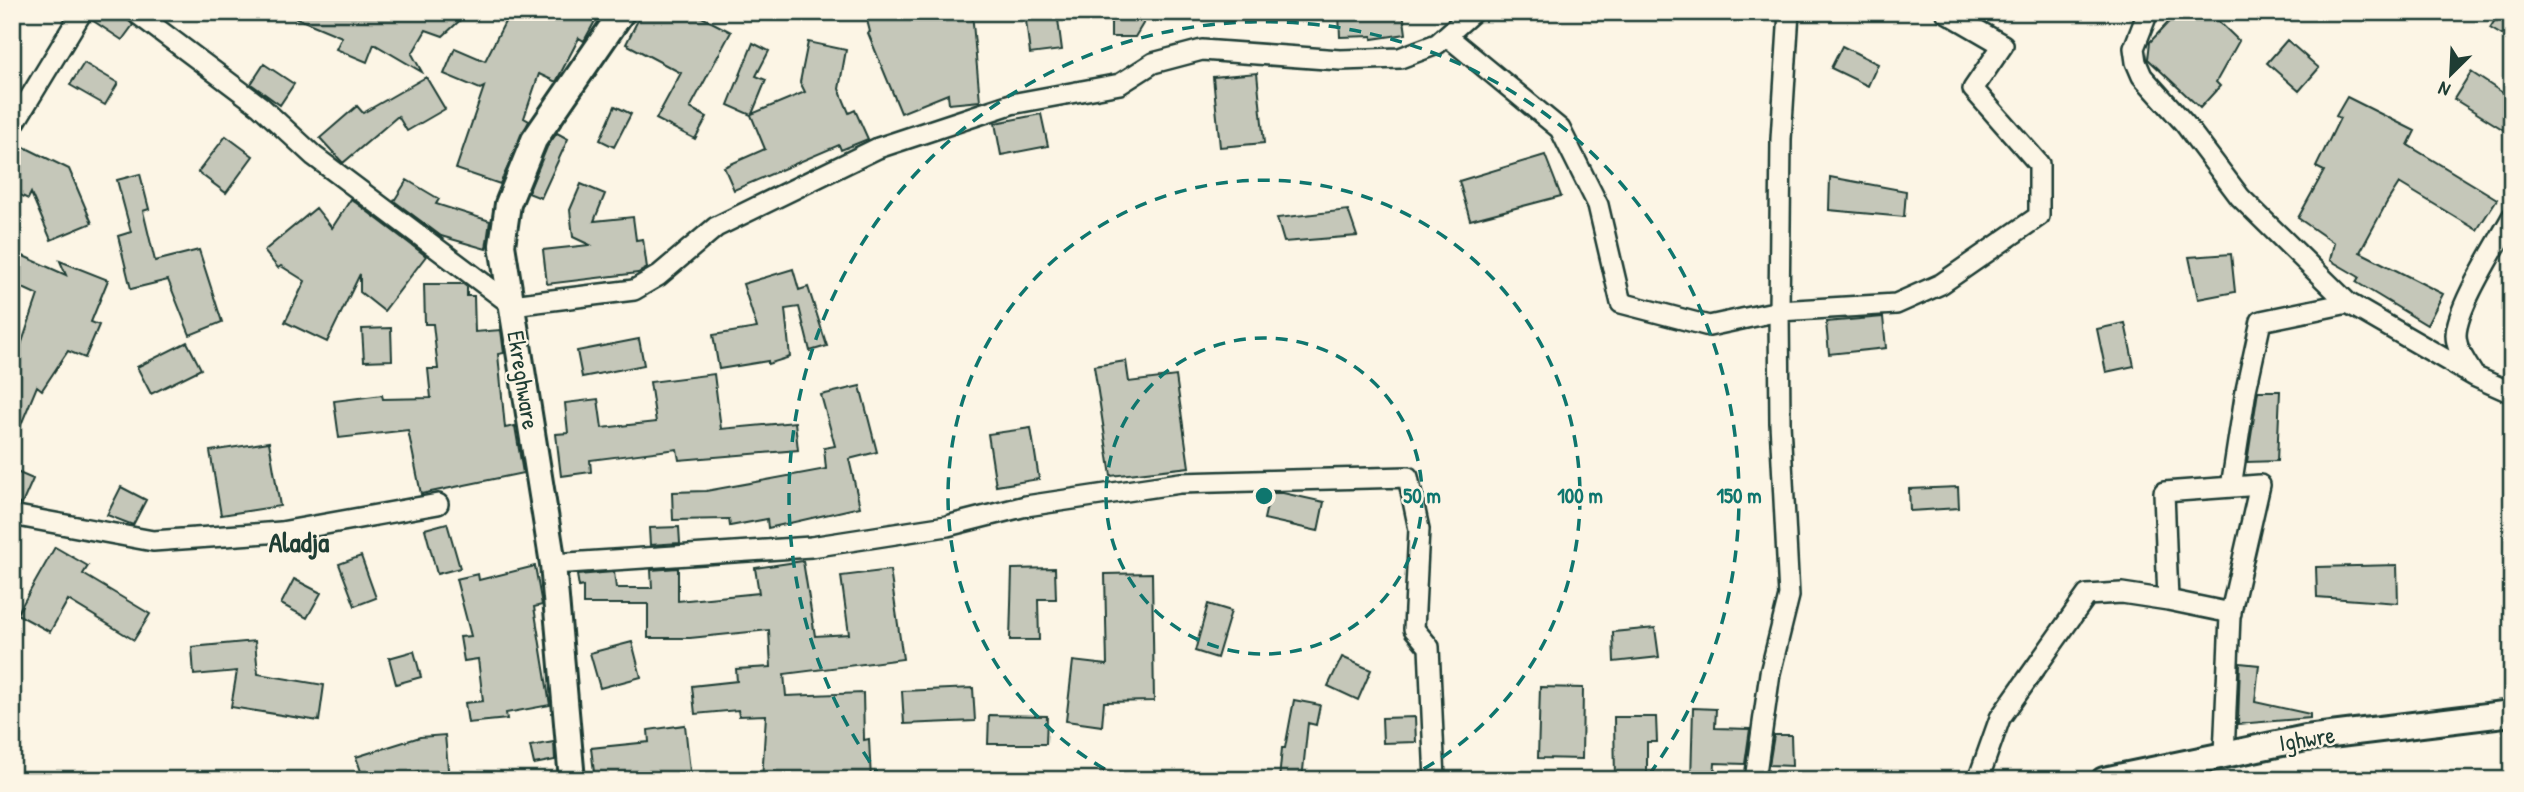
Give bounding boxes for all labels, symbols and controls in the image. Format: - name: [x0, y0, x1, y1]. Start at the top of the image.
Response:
- north arrow: [2416, 38, 2486, 108]
- text: N: [2434, 76, 2454, 103]
- street label: Ekreghware: [500, 328, 548, 432]
- text: 50 m: [1403, 481, 1441, 510]
- text: 100 m: [1557, 481, 1603, 510]
- text: 150 m: [1716, 481, 1762, 510]
- centre of rings: [1252, 484, 1276, 508]
- district label: Aladja: [269, 523, 329, 561]
- street label: Ighwre: [2277, 718, 2338, 758]

